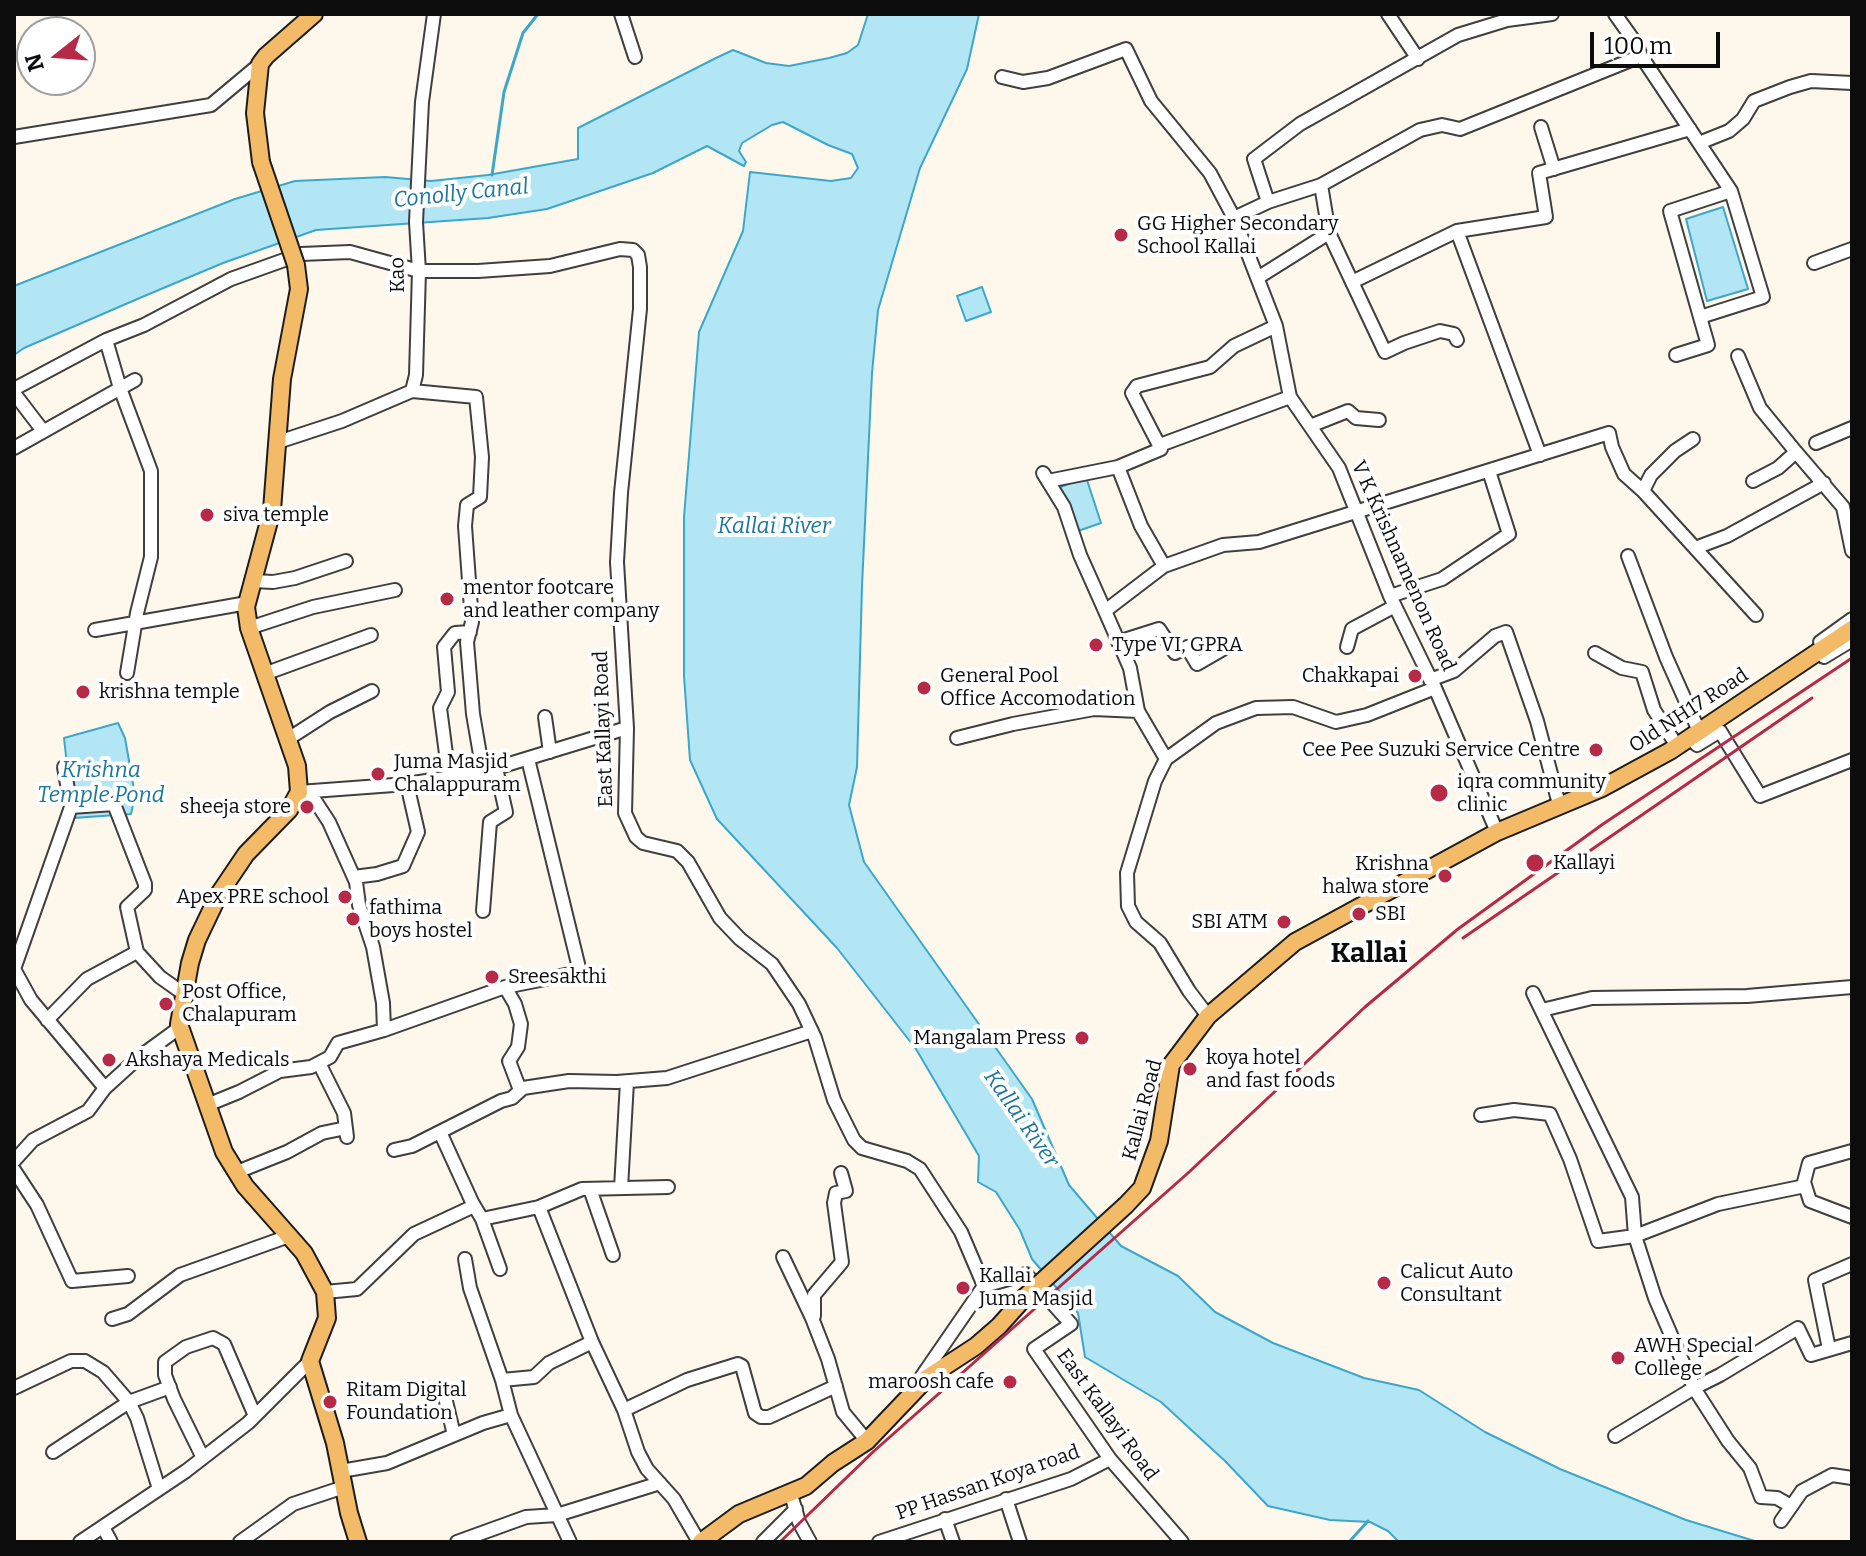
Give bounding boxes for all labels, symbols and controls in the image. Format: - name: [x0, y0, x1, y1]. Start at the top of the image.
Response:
- north arrow: [16, 16, 96, 96]
- scale bar: [1594, 16, 1724, 66]
- text: 100 m: [1604, 32, 1672, 60]
- text: N: [19, 51, 50, 75]
- water label: Conolly Canal: [392, 174, 530, 214]
- place label: GG Higher Secondary School Kallai: [1137, 212, 1338, 259]
- marker: GG Higher Secondary School Kallai: [1112, 226, 1130, 244]
- street label: Kao: [386, 257, 410, 293]
- street label: V K Krishnamenon Road: [1346, 457, 1460, 675]
- place label: siva temple: [223, 503, 329, 527]
- marker: siva temple: [198, 506, 216, 524]
- water label: Kallai River: [717, 514, 831, 540]
- place label: mentor footcare and leather company: [463, 576, 659, 623]
- marker: mentor footcare and leather company: [438, 590, 456, 608]
- place label: Type VI, GPRA: [1112, 633, 1243, 657]
- marker: Type VI, GPRA: [1087, 636, 1105, 654]
- street label: East Kallayi Road: [589, 650, 619, 808]
- place label: General Pool Office Accomodation: [940, 664, 1135, 711]
- place label: Chakkapai: [1302, 664, 1399, 688]
- street label: Old NH17 Road: [1625, 664, 1753, 758]
- marker: Chakkapai: [1406, 667, 1424, 685]
- marker: General Pool Office Accomodation: [915, 679, 933, 697]
- place label: krishna temple: [99, 680, 240, 704]
- marker: krishna temple: [74, 683, 92, 701]
- place label: Cee Pee Suzuki Service Centre: [1302, 738, 1580, 762]
- marker: Cee Pee Suzuki Service Centre: [1587, 741, 1605, 759]
- place label: Juma Masjid Chalappuram: [394, 750, 521, 797]
- water label: Krishna Temple Pond: [37, 758, 165, 810]
- marker: Juma Masjid Chalappuram: [369, 765, 387, 783]
- place label: iqra community clinic: [1457, 770, 1606, 817]
- marker: iqra community clinic: [1428, 782, 1450, 804]
- place label: sheeja store: [180, 795, 291, 819]
- marker: sheeja store: [298, 798, 316, 816]
- place label: Kallayi: [1553, 851, 1615, 875]
- place label: Krishna halwa store: [1322, 852, 1429, 899]
- marker: Kallayi: [1524, 852, 1546, 874]
- marker: Krishna halwa store: [1436, 867, 1454, 885]
- place label: Apex PRE school: [176, 885, 329, 909]
- marker: Apex PRE school: [336, 888, 354, 906]
- place label: fathima boys hostel: [369, 896, 473, 943]
- place label: SBI: [1375, 902, 1406, 926]
- marker: SBI: [1350, 905, 1368, 923]
- marker: fathima boys hostel: [344, 910, 362, 928]
- place label: SBI ATM: [1191, 910, 1268, 934]
- marker: SBI ATM: [1275, 913, 1293, 931]
- district label: Kallai: [1331, 937, 1407, 971]
- place label: Sreesakthi: [508, 965, 607, 989]
- marker: Sreesakthi: [483, 968, 501, 986]
- place label: Post Office, Chalapuram: [182, 980, 297, 1027]
- marker: Post Office, Chalapuram: [157, 995, 175, 1013]
- place label: Mangalam Press: [913, 1026, 1066, 1050]
- marker: Mangalam Press: [1073, 1029, 1091, 1047]
- place label: koya hotel and fast foods: [1206, 1046, 1335, 1093]
- place label: Akshaya Medicals: [125, 1048, 290, 1072]
- marker: Akshaya Medicals: [100, 1051, 118, 1069]
- street label: Kallai Road: [1118, 1057, 1168, 1163]
- marker: koya hotel and fast foods: [1181, 1060, 1199, 1078]
- water label: Kallai River: [978, 1065, 1064, 1173]
- place label: Calicut Auto Consultant: [1400, 1260, 1513, 1307]
- place label: Kallai Juma Masjid: [979, 1264, 1093, 1311]
- marker: Calicut Auto Consultant: [1375, 1274, 1393, 1292]
- marker: Kallai Juma Masjid: [954, 1279, 972, 1297]
- place label: AWH Special College: [1634, 1334, 1753, 1381]
- street label: East Kallayi Road: [1051, 1344, 1163, 1486]
- marker: AWH Special College: [1609, 1349, 1627, 1367]
- place label: maroosh cafe: [868, 1370, 994, 1394]
- marker: maroosh cafe: [1001, 1373, 1019, 1391]
- place label: Ritam Digital Foundation: [346, 1378, 467, 1425]
- marker: Ritam Digital Foundation: [321, 1393, 339, 1411]
- street label: PP Hassan Koya road: [893, 1440, 1083, 1526]

